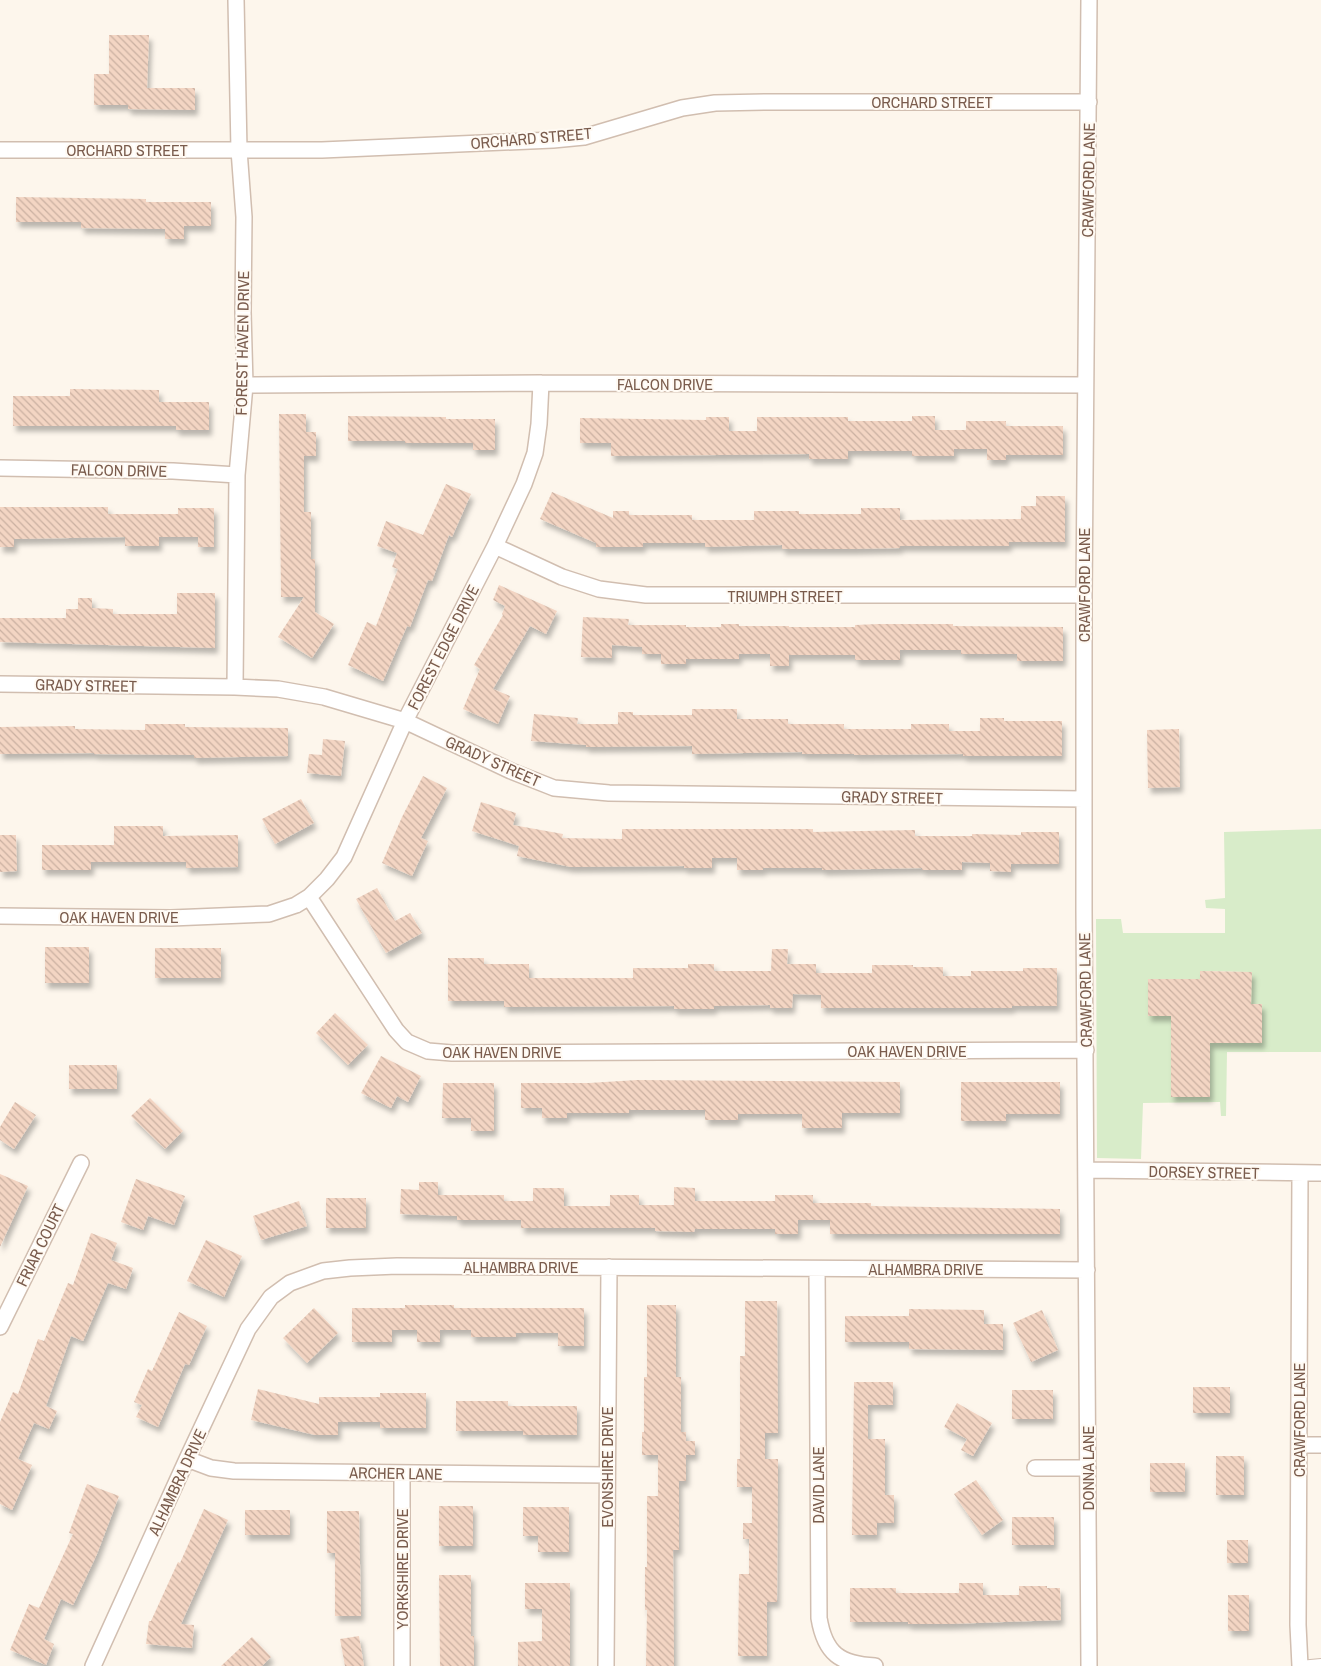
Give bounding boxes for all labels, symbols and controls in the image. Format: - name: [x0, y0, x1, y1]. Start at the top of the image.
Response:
- street label: ORCHARD STREET: [871, 91, 993, 113]
- street label: ORCHARD STREET: [469, 122, 593, 154]
- street label: CRAWFORD LANE: [1076, 122, 1100, 238]
- street label: ORCHARD STREET: [66, 139, 188, 161]
- street label: FOREST HAVEN DRIVE: [230, 271, 254, 415]
- street label: FALCON DRIVE: [617, 373, 713, 395]
- street label: FALCON DRIVE: [71, 458, 167, 482]
- street label: CRAWFORD LANE: [1073, 528, 1095, 642]
- street label: FOREST EDGE DRIVE: [402, 581, 484, 713]
- street label: TRIUMPH STREET: [727, 585, 843, 607]
- street label: GRADY STREET: [35, 673, 137, 697]
- street label: GRADY STREET: [442, 730, 544, 792]
- street label: GRADY STREET: [841, 785, 943, 809]
- street label: OAK HAVEN DRIVE: [59, 906, 179, 928]
- street label: CRAWFORD LANE: [1073, 932, 1097, 1048]
- street label: OAK HAVEN DRIVE: [847, 1040, 967, 1062]
- street label: OAK HAVEN DRIVE: [442, 1041, 562, 1063]
- street label: DORSEY STREET: [1149, 1160, 1259, 1184]
- street label: FRIAR COURT: [11, 1200, 69, 1290]
- street label: ALHAMBRA DRIVE: [462, 1256, 579, 1278]
- street label: ALHAMBRA DRIVE: [867, 1258, 984, 1280]
- street label: CRAWFORD LANE: [1288, 1363, 1310, 1477]
- street label: EVONSHIRE DRIVE: [596, 1406, 618, 1528]
- street label: ALHAMBRA DRIVE: [142, 1425, 211, 1540]
- street label: DONNA LANE: [1077, 1426, 1099, 1510]
- street label: DAVID LANE: [807, 1446, 829, 1524]
- street label: ARCHER LANE: [348, 1461, 443, 1485]
- street label: YORKSHIRE DRIVE: [391, 1508, 413, 1630]

